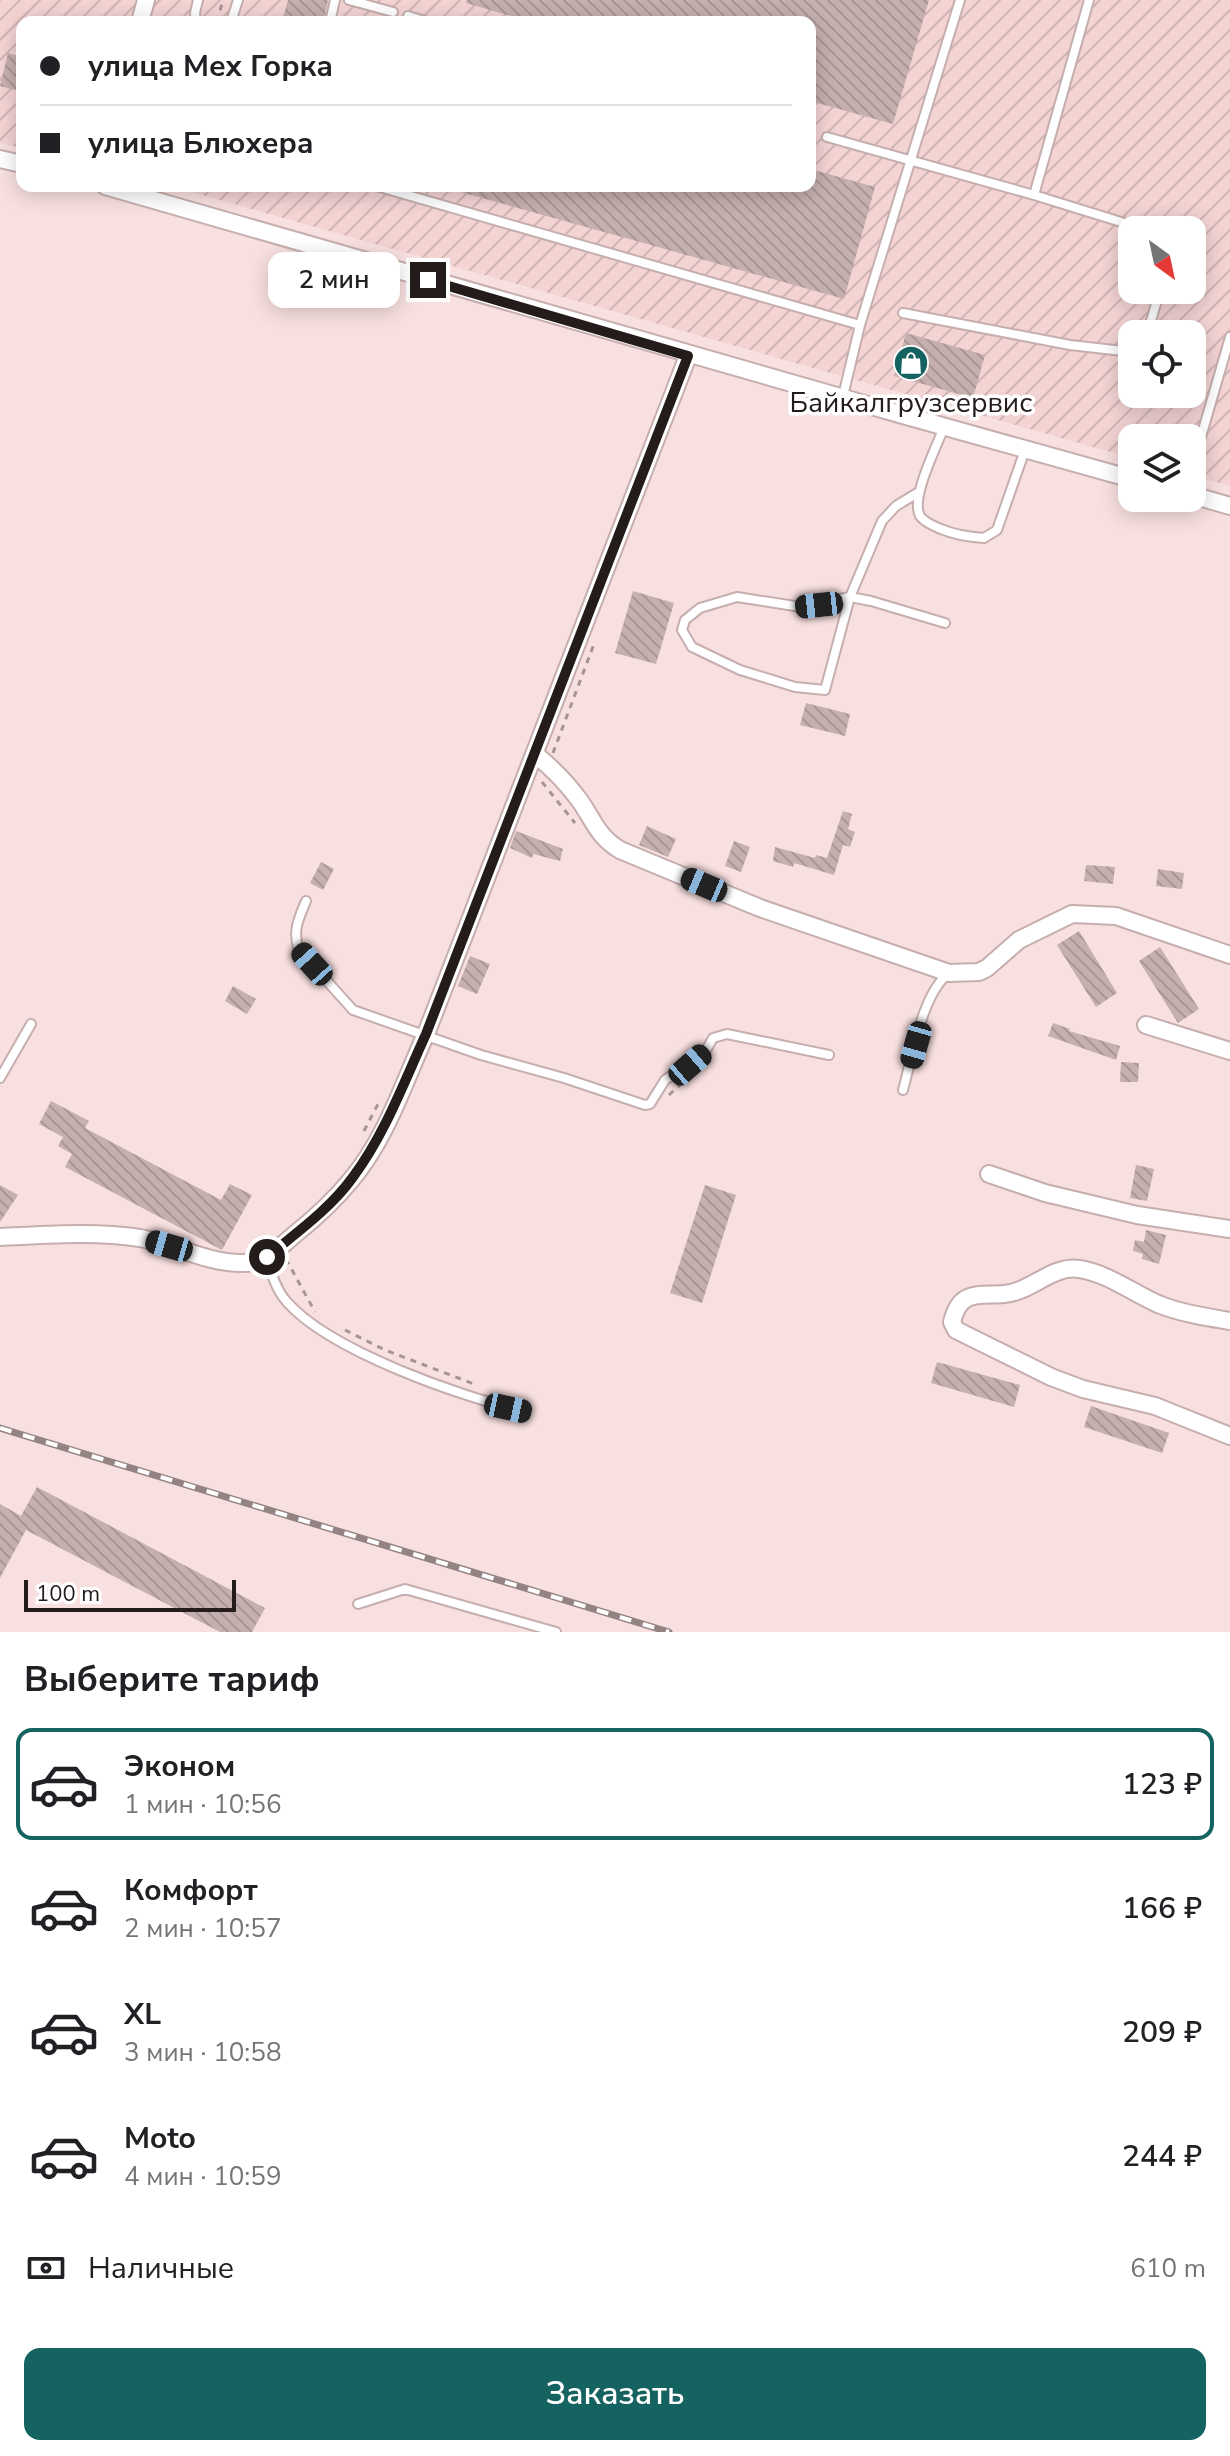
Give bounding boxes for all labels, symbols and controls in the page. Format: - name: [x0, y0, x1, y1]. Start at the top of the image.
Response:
- text: улица Мех Горка: [88, 46, 333, 87]
- text: улица Блюхера: [88, 123, 314, 164]
- north arrow: [1118, 216, 1206, 304]
- map controls: [1118, 216, 1206, 512]
- callout: 2 мин: [268, 252, 400, 308]
- text: 2 мин: [299, 262, 369, 297]
- route end: [410, 262, 446, 298]
- button: locate: [1118, 320, 1206, 408]
- shop icon: Байкалгрузсервис: [892, 344, 930, 382]
- place label: Байкалгрузсервис: [790, 384, 1032, 422]
- button: layers: [1118, 424, 1206, 512]
- car: [794, 591, 844, 619]
- car: [677, 865, 731, 905]
- car: [287, 938, 337, 990]
- car: [898, 1019, 934, 1071]
- car: [664, 1040, 716, 1090]
- car: [143, 1228, 195, 1264]
- route start: [249, 1239, 285, 1275]
- car: [482, 1391, 534, 1425]
- scale bar: [24, 1576, 236, 1612]
- text: 100 m: [36, 1579, 100, 1609]
- text: Выберите тариф: [24, 1655, 320, 1704]
- text: Эконом: [124, 1746, 235, 1787]
- icon: car: [28, 1748, 100, 1820]
- text: 123 ₽: [1122, 1764, 1202, 1805]
- text: 1 мин · 10:56: [124, 1787, 281, 1822]
- text: Комфорт: [124, 1870, 258, 1911]
- icon: car: [28, 1872, 100, 1944]
- text: 166 ₽: [1122, 1888, 1202, 1929]
- text: 2 мин · 10:57: [124, 1911, 281, 1946]
- text: XL: [124, 1994, 161, 2035]
- icon: car: [28, 1996, 100, 2068]
- text: 209 ₽: [1122, 2012, 1202, 2053]
- text: 3 мин · 10:58: [124, 2035, 281, 2070]
- text: Moto: [124, 2118, 196, 2159]
- icon: car: [28, 2120, 100, 2192]
- text: 244 ₽: [1122, 2136, 1202, 2177]
- text: 4 мин · 10:59: [124, 2159, 281, 2194]
- icon: cash: [24, 2246, 68, 2290]
- text: Наличные: [88, 2248, 234, 2289]
- text: 610 m: [1130, 2251, 1206, 2286]
- button: Заказать: [24, 2348, 1206, 2440]

